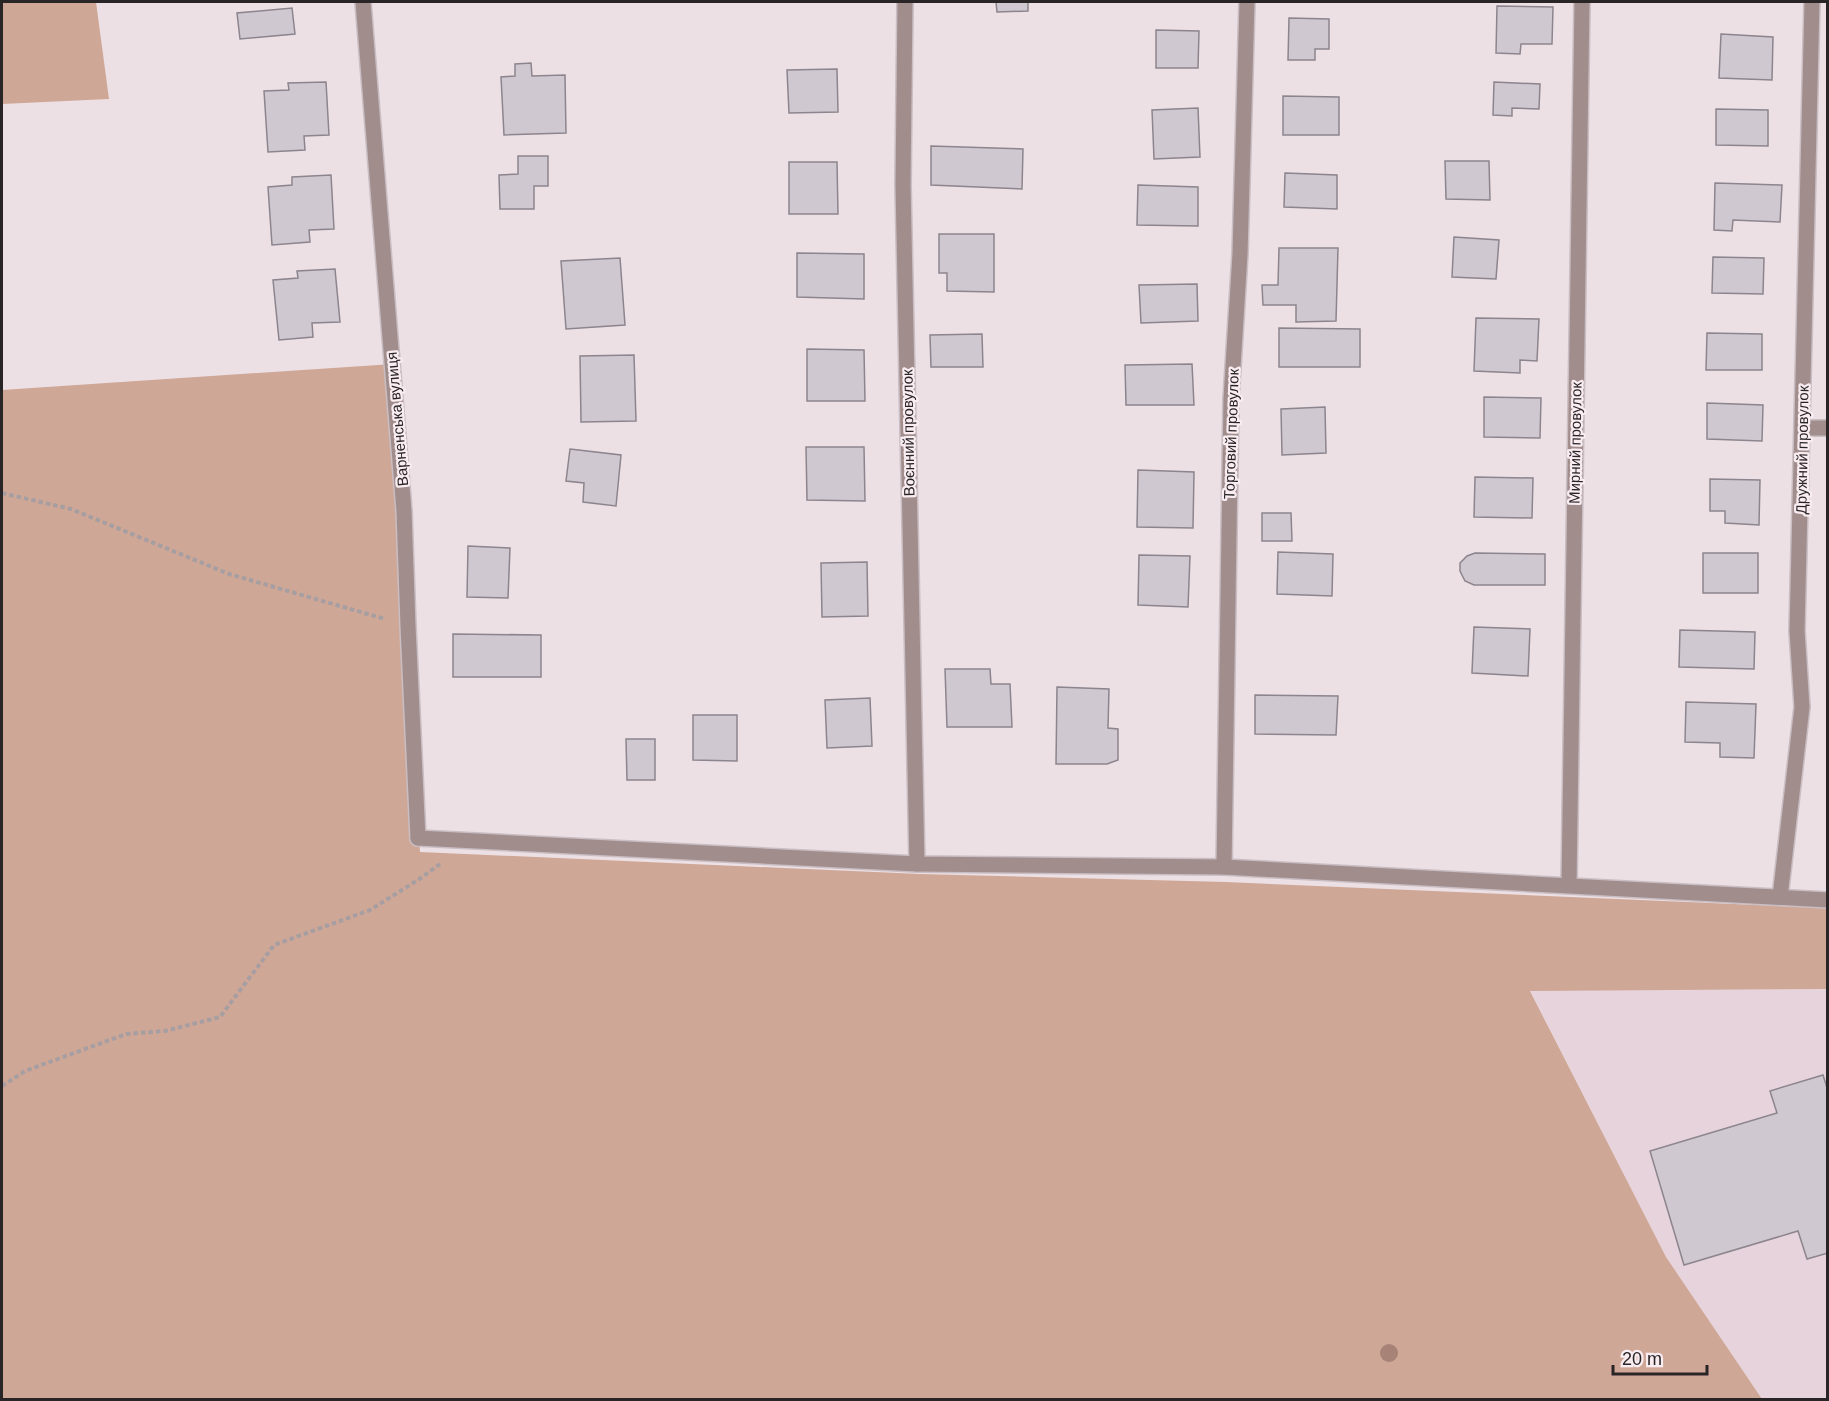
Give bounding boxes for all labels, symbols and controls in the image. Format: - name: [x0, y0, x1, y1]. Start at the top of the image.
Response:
- street label: Варненська вулиця: [383, 351, 411, 487]
- street label: Торговий провулок: [1220, 368, 1242, 500]
- street label: Воєнний провулок: [898, 369, 918, 497]
- street label: Мирний провулок: [1565, 381, 1585, 504]
- street label: Дружний провулок: [1792, 385, 1812, 514]
- scale bar: [1613, 1338, 1708, 1376]
- text: 20 m: [1622, 1349, 1662, 1369]

